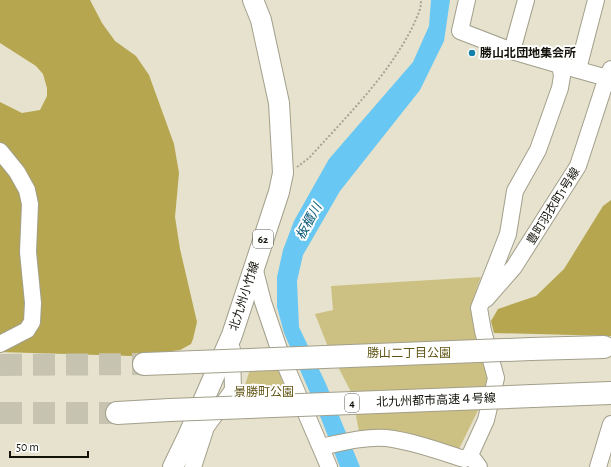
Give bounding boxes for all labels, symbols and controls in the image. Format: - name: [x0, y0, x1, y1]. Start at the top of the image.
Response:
- place label: 勝山北団地集会所: [480, 46, 576, 59]
- marker: 勝山北団地集会所: [467, 48, 477, 58]
- street label: 豊町羽衣町1号線: [524, 165, 581, 247]
- water label: 板櫃川: [293, 199, 325, 242]
- road number: 62: [253, 230, 273, 248]
- street label: 北九州小竹線: [226, 260, 261, 332]
- park label: 勝山二丁目公園: [367, 346, 451, 359]
- park label: 景勝町公園: [234, 385, 294, 398]
- street label: 北九州都市高速４号線: [376, 391, 496, 408]
- road number: 4: [345, 394, 359, 412]
- scale bar: [10, 433, 88, 459]
- text: 50 m: [16, 441, 39, 453]

